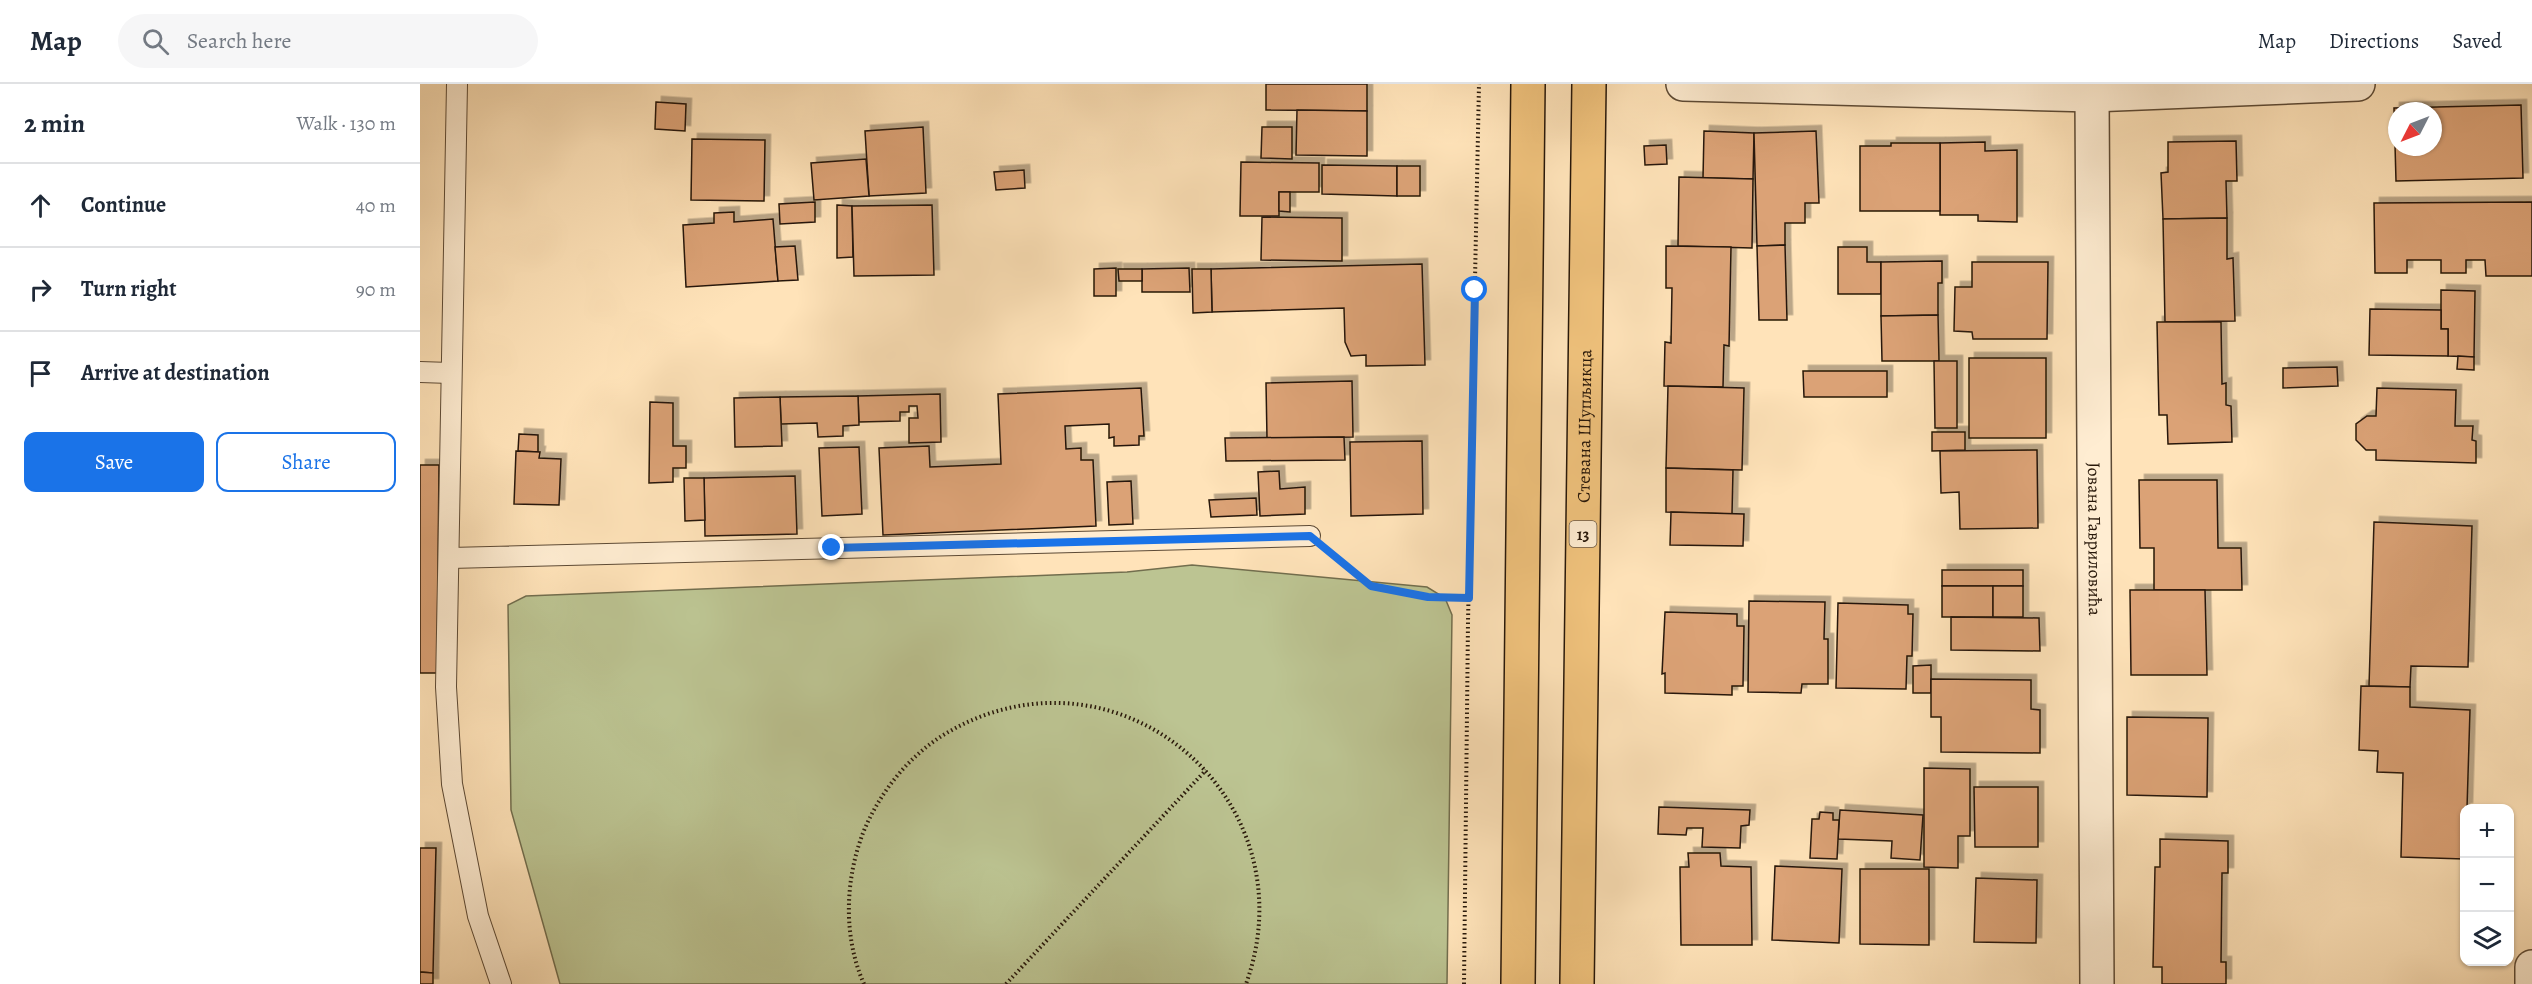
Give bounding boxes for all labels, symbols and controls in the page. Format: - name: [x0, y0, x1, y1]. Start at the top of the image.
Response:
- search box: [118, 14, 538, 68]
- text: Map: [30, 22, 82, 60]
- icon: search: [139, 25, 172, 58]
- text: Search here: [187, 26, 291, 56]
- text: Map: [2258, 27, 2296, 55]
- text: Directions: [2329, 27, 2419, 55]
- text: Saved: [2452, 27, 2502, 55]
- north arrow: [2388, 102, 2442, 156]
- text: 2 min: [24, 106, 85, 141]
- text: Walk · 130 m: [297, 110, 396, 137]
- icon: ahead: [24, 189, 57, 222]
- text: Continue: [81, 190, 166, 220]
- text: 40 m: [356, 192, 396, 219]
- icon: right: [24, 273, 57, 306]
- text: Turn right: [81, 274, 177, 304]
- text: 90 m: [356, 276, 396, 303]
- route start: [1461, 276, 1487, 302]
- street label: Стевана Шупљикца: [1571, 348, 1597, 503]
- icon: arrive: [24, 357, 57, 390]
- text: Arrive at destination: [81, 358, 270, 388]
- button: Save: [24, 432, 204, 492]
- button: Share: [216, 432, 396, 492]
- street label: Јована Гавриловића: [2082, 462, 2107, 616]
- road number: 13: [1570, 521, 1596, 547]
- route end: [818, 534, 844, 560]
- map controls: [2460, 804, 2514, 966]
- button: +: [2460, 804, 2514, 858]
- button: −: [2460, 858, 2514, 912]
- button: layers: [2460, 912, 2514, 966]

